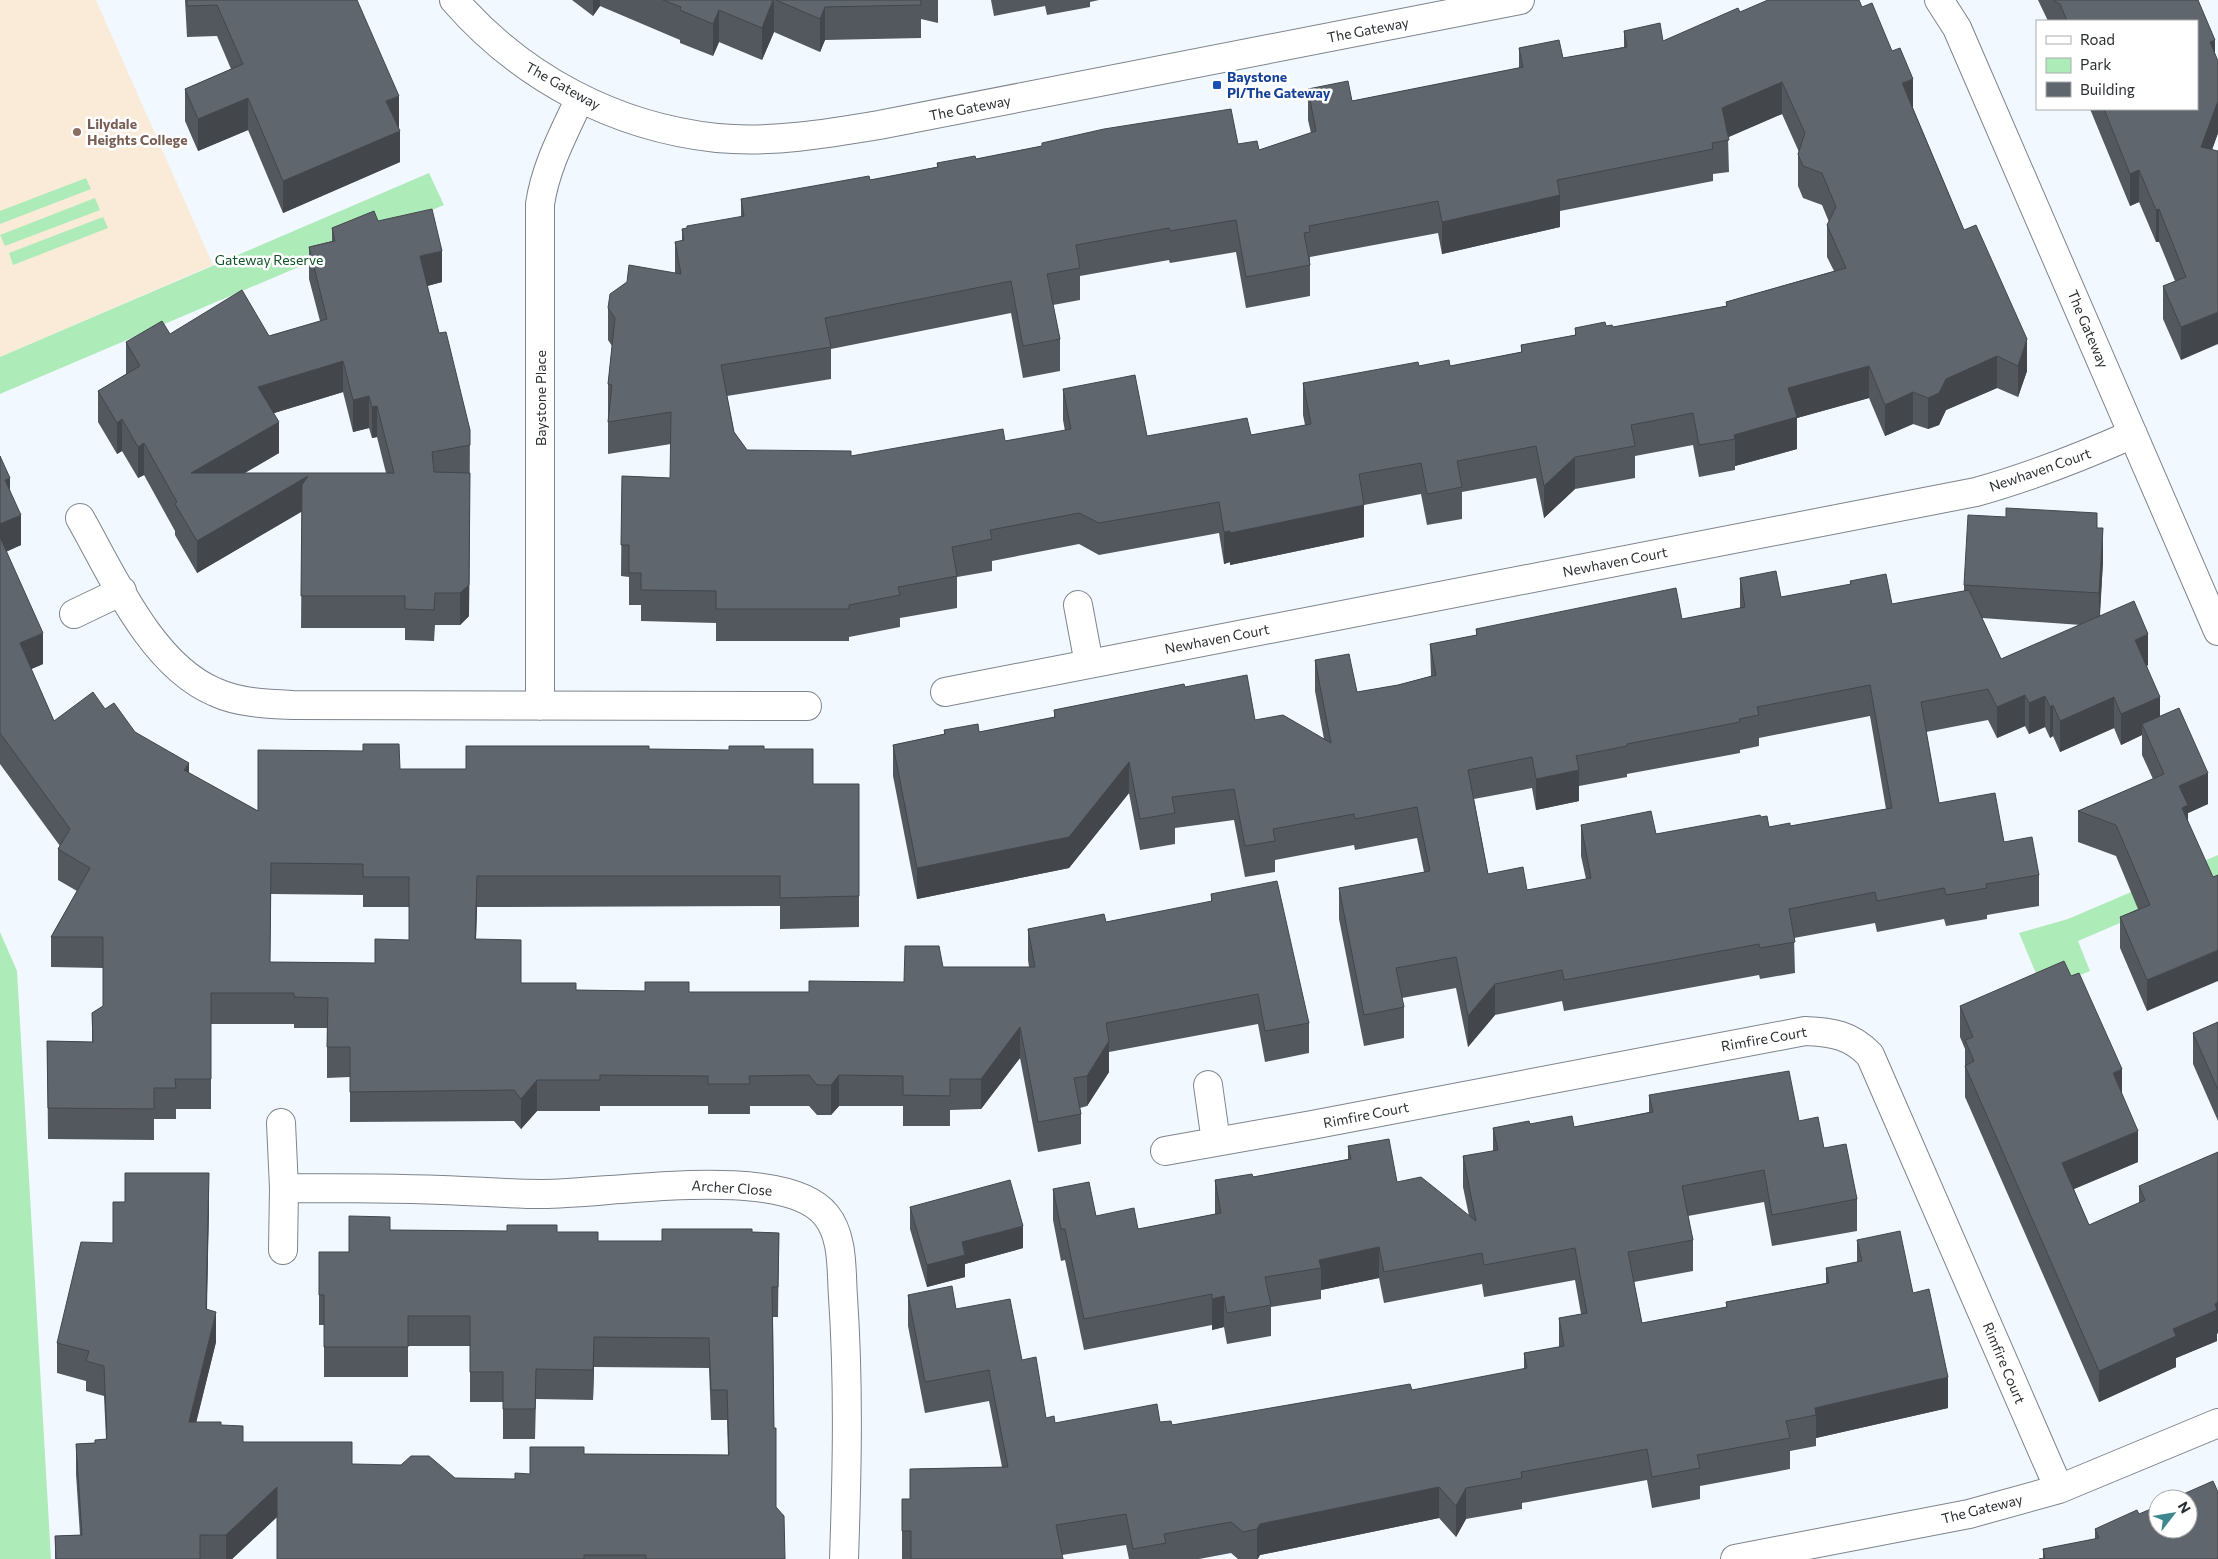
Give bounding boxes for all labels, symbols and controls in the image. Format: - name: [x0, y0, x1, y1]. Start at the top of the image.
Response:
- street label: The Gateway: [1326, 13, 1410, 46]
- legend: [2036, 20, 2198, 110]
- text: Road: [2080, 30, 2115, 48]
- text: Park: [2080, 55, 2111, 73]
- street label: The Gateway: [523, 58, 604, 113]
- place label: Baystone Pl/The Gateway: [1227, 68, 1331, 101]
- marker: Baystone Pl/The Gateway: [1211, 79, 1223, 91]
- text: Building: [2080, 80, 2135, 98]
- street label: The Gateway: [928, 91, 1012, 124]
- place label: Lilydale Heights College: [87, 115, 188, 148]
- marker: Lilydale Heights College: [71, 126, 83, 138]
- park label: Gateway Reserve: [215, 251, 323, 268]
- street label: The Gateway: [2064, 287, 2112, 370]
- street label: Baystone Place: [532, 350, 549, 446]
- street label: Newhaven Court: [1987, 444, 2093, 495]
- street label: Newhaven Court: [1561, 543, 1669, 580]
- street label: Newhaven Court: [1163, 620, 1271, 657]
- street label: Rimfire Court: [1720, 1023, 1808, 1054]
- street label: Rimfire Court: [1322, 1098, 1410, 1131]
- street label: Archer Close: [691, 1176, 773, 1199]
- street label: Rimfire Court: [1980, 1320, 2029, 1406]
- north arrow: [2148, 1489, 2198, 1539]
- street label: The Gateway: [1940, 1490, 2024, 1527]
- text: N: [2175, 1498, 2195, 1516]

